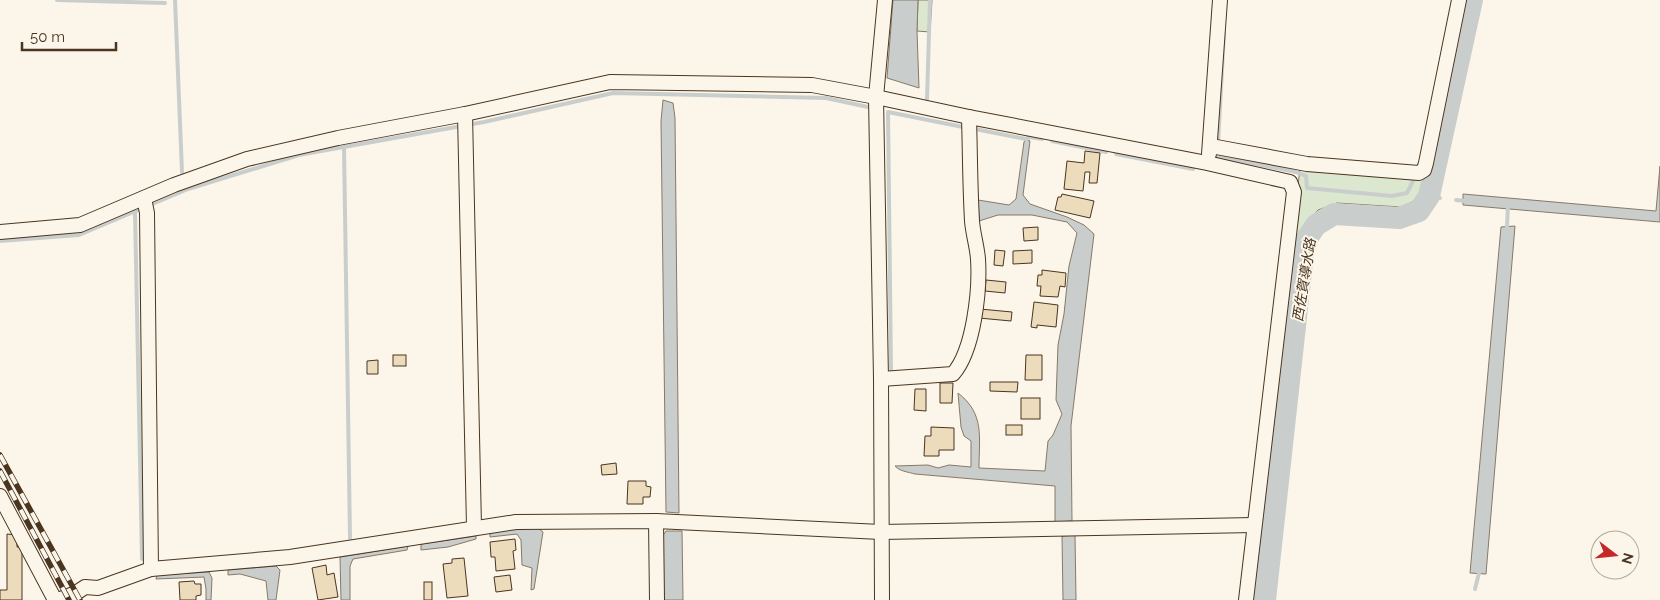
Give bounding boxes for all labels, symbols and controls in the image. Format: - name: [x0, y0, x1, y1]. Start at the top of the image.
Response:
- scale bar: [22, 20, 116, 52]
- text: 50 m: [30, 28, 65, 46]
- water label: 西佐賀導水路: [1290, 236, 1319, 323]
- north arrow: [1590, 530, 1640, 580]
- text: N: [1618, 551, 1637, 566]

